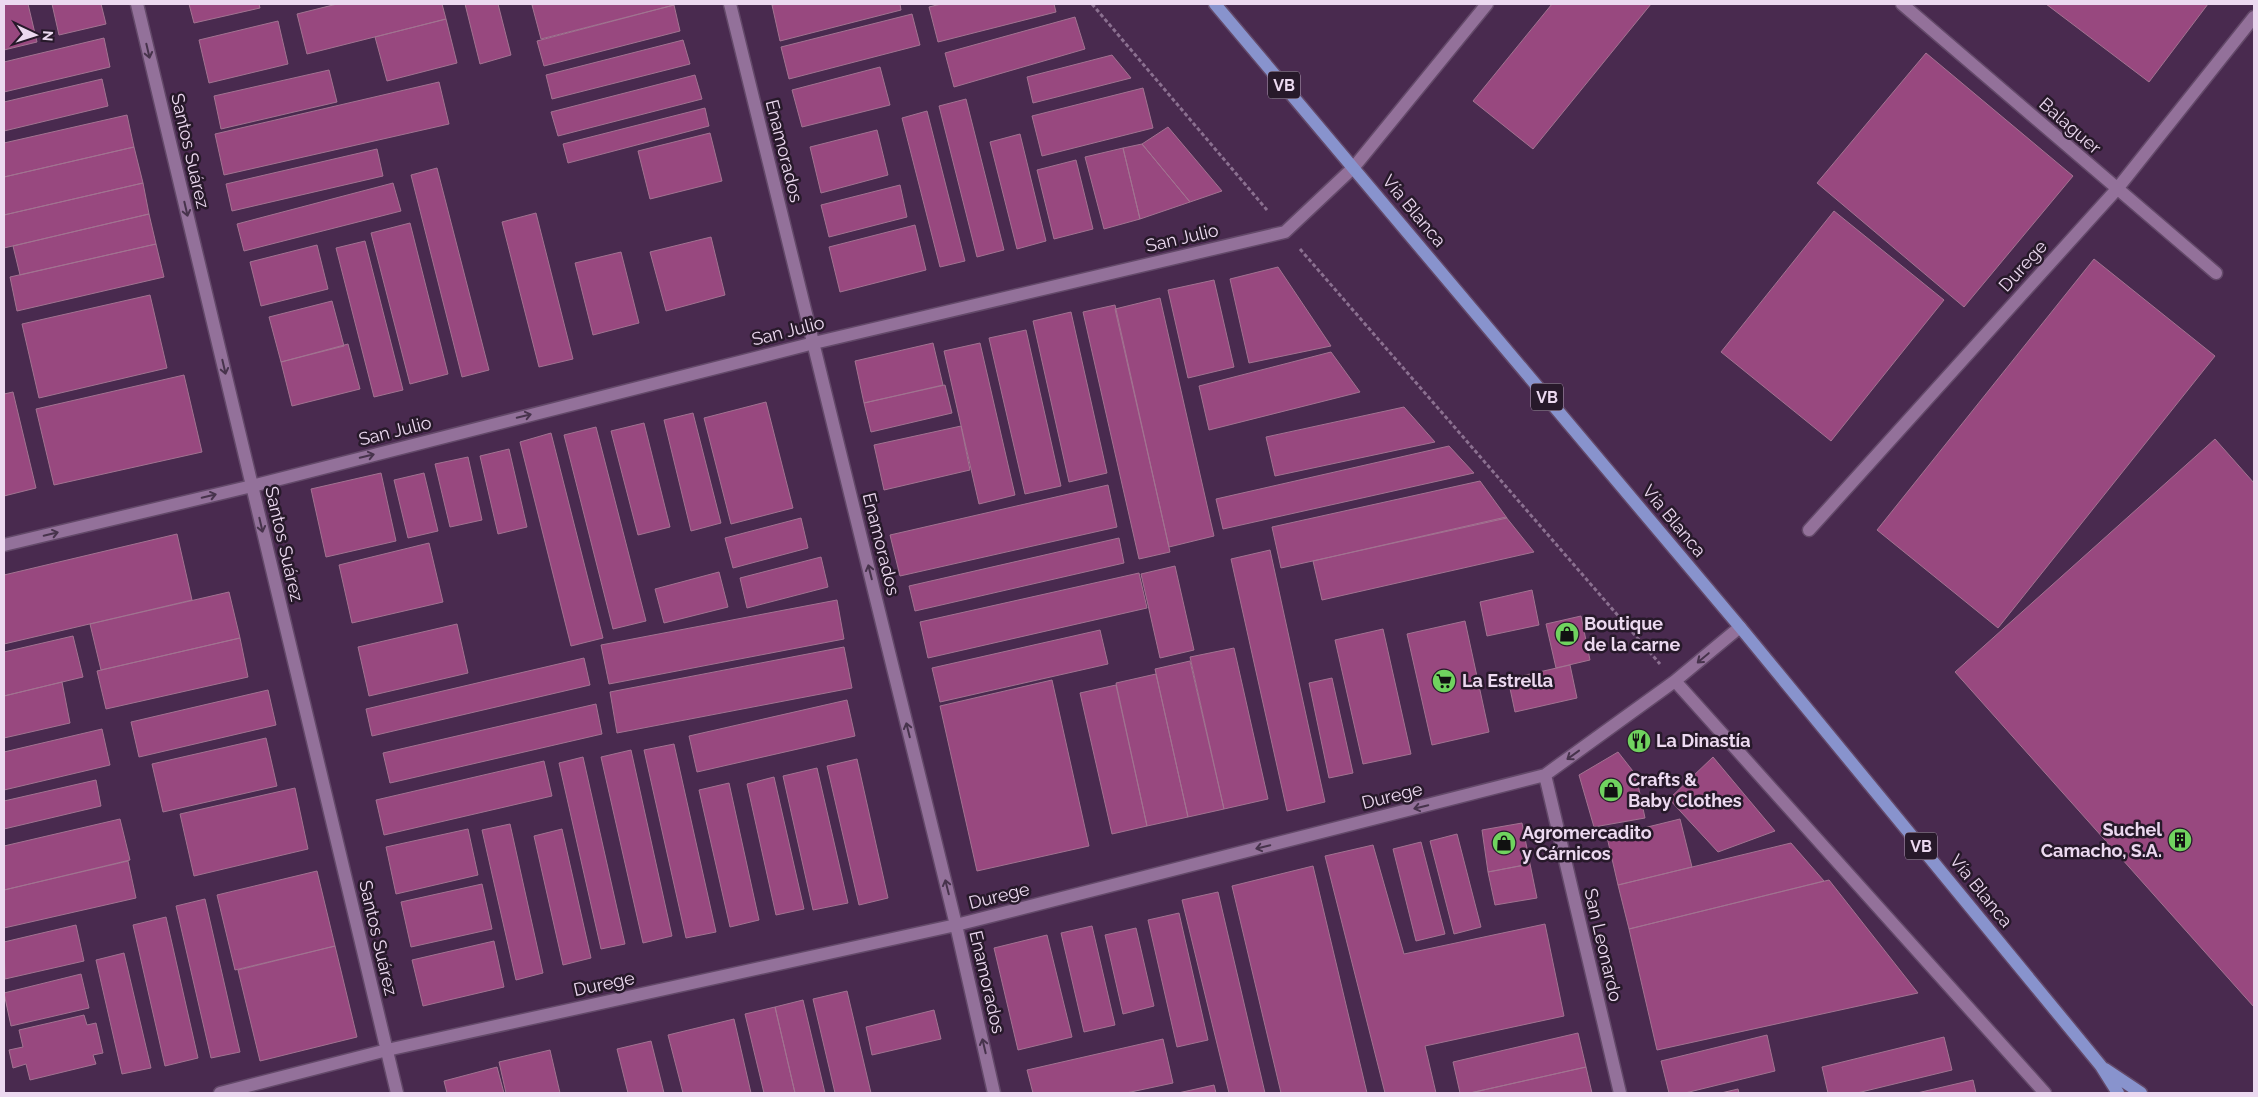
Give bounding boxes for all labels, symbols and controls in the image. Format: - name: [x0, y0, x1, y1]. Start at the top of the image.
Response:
- north arrow: [10, 10, 60, 60]
- text: N: [40, 30, 56, 42]
- one-way arrow: [144, 43, 153, 59]
- road number: VB: [1268, 72, 1300, 98]
- street label: Santos Suárez: [167, 91, 214, 211]
- street label: Balaguer: [2035, 93, 2106, 159]
- street label: Enamorados: [762, 97, 807, 205]
- street label: Vía Blanca: [1378, 170, 1451, 251]
- one-way arrow: [182, 201, 191, 217]
- street label: San Julio: [1143, 219, 1221, 256]
- street label: Durege: [1994, 235, 2051, 296]
- street label: San Julio: [749, 311, 827, 350]
- one-way arrow: [220, 359, 229, 375]
- road number: VB: [1531, 384, 1563, 411]
- street label: San Julio: [356, 411, 434, 450]
- one-way arrow: [516, 411, 532, 421]
- one-way arrow: [358, 451, 374, 461]
- street label: Vía Blanca: [1638, 480, 1711, 561]
- street label: Santos Suárez: [261, 484, 308, 604]
- street label: Enamorados: [859, 490, 904, 598]
- one-way arrow: [201, 491, 217, 500]
- one-way arrow: [257, 517, 266, 533]
- one-way arrow: [43, 529, 59, 538]
- one-way arrow: [865, 564, 874, 580]
- place label: Boutique de la carne: [1584, 613, 1680, 655]
- shop icon: Boutique de la carne: [1554, 621, 1580, 647]
- one-way arrow: [1697, 652, 1710, 663]
- supermarket icon: La Estrella: [1431, 668, 1457, 694]
- place label: La Estrella: [1462, 670, 1553, 691]
- one-way arrow: [903, 722, 912, 738]
- restaurant icon: La Dinastía: [1626, 728, 1652, 754]
- place label: La Dinastía: [1656, 730, 1750, 751]
- one-way arrow: [1566, 750, 1580, 760]
- place label: Crafts & Baby Clothes: [1628, 769, 1742, 811]
- shop icon: Crafts & Baby Clothes: [1598, 777, 1624, 803]
- street label: Durege: [1359, 778, 1425, 813]
- one-way arrow: [1413, 803, 1429, 812]
- place label: Suchel Camacho, S.A.: [2041, 819, 2162, 861]
- place label: Agromercadito y Cárnicos: [1522, 822, 1652, 864]
- building icon: Suchel Camacho, S.A.: [2167, 827, 2193, 853]
- shop icon: Agromercadito y Cárnicos: [1491, 830, 1517, 856]
- road number: VB: [1905, 832, 1937, 859]
- one-way arrow: [1256, 843, 1272, 852]
- street label: Vía Blanca: [1946, 850, 2017, 931]
- street label: Santos Suárez: [355, 878, 402, 998]
- street label: Durege: [966, 878, 1032, 913]
- one-way arrow: [942, 880, 951, 896]
- street label: San Leonardo: [1580, 886, 1627, 1004]
- street label: Enamorados: [965, 928, 1010, 1036]
- street label: Durege: [571, 967, 637, 1000]
- one-way arrow: [979, 1038, 988, 1054]

